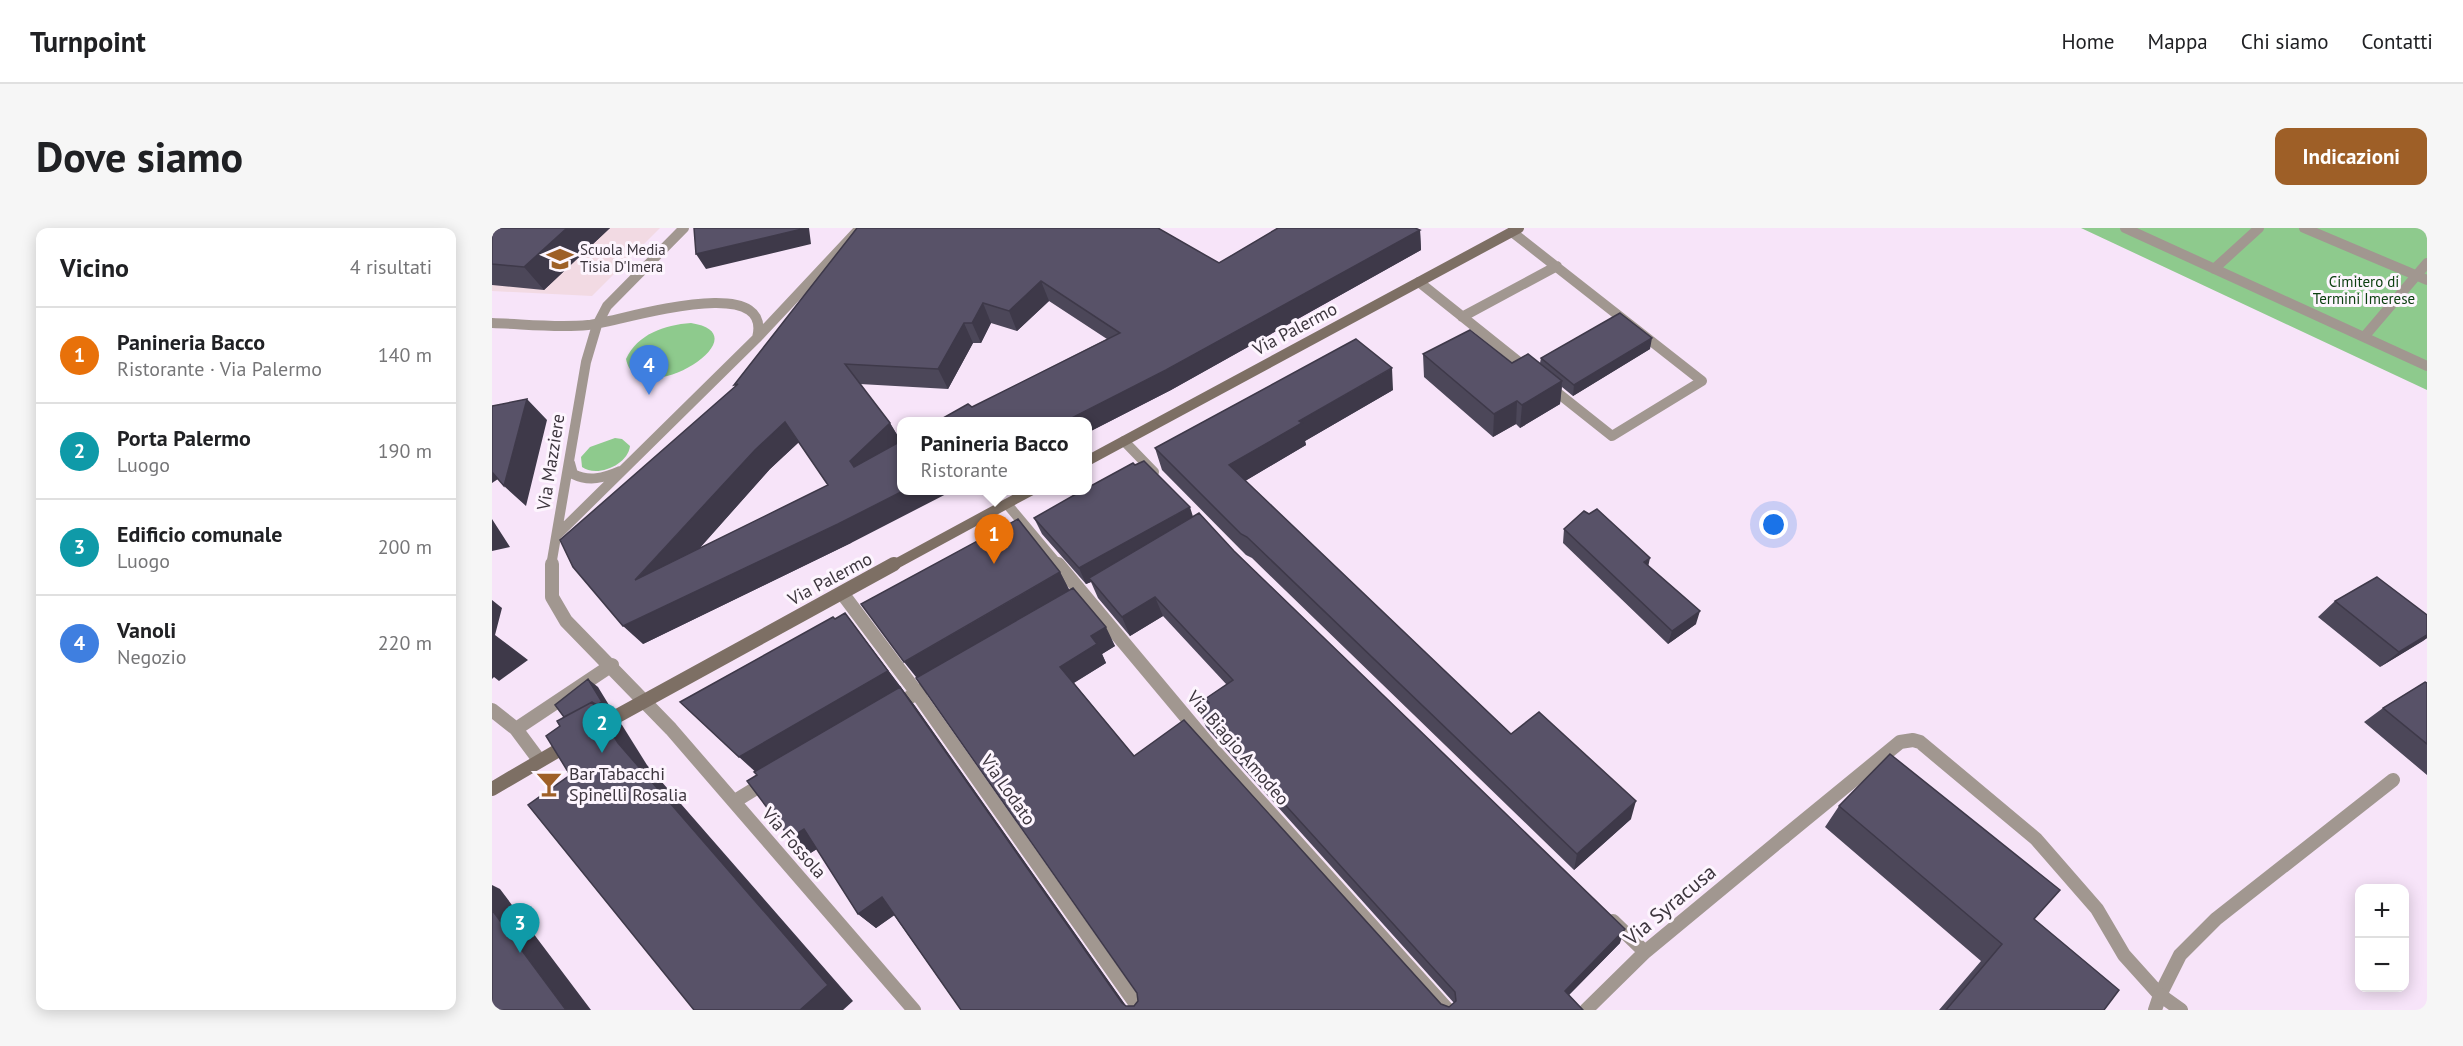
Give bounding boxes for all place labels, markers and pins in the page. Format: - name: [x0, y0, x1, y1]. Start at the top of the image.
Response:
- place label: Scuola Media Tisia D'Imera: [580, 240, 666, 276]
- school or university icon: Scuola Media Tisia D'Imera: [545, 244, 575, 274]
- pin: 4: [630, 346, 668, 395]
- pin: 1: [974, 514, 1014, 564]
- pin: 2: [582, 704, 622, 753]
- place label: Bar Tabacchi Spinelli Rosalia: [569, 762, 687, 806]
- bar icon: Bar Tabacchi Spinelli Rosalia: [534, 769, 564, 799]
- pin: 3: [501, 904, 540, 953]

